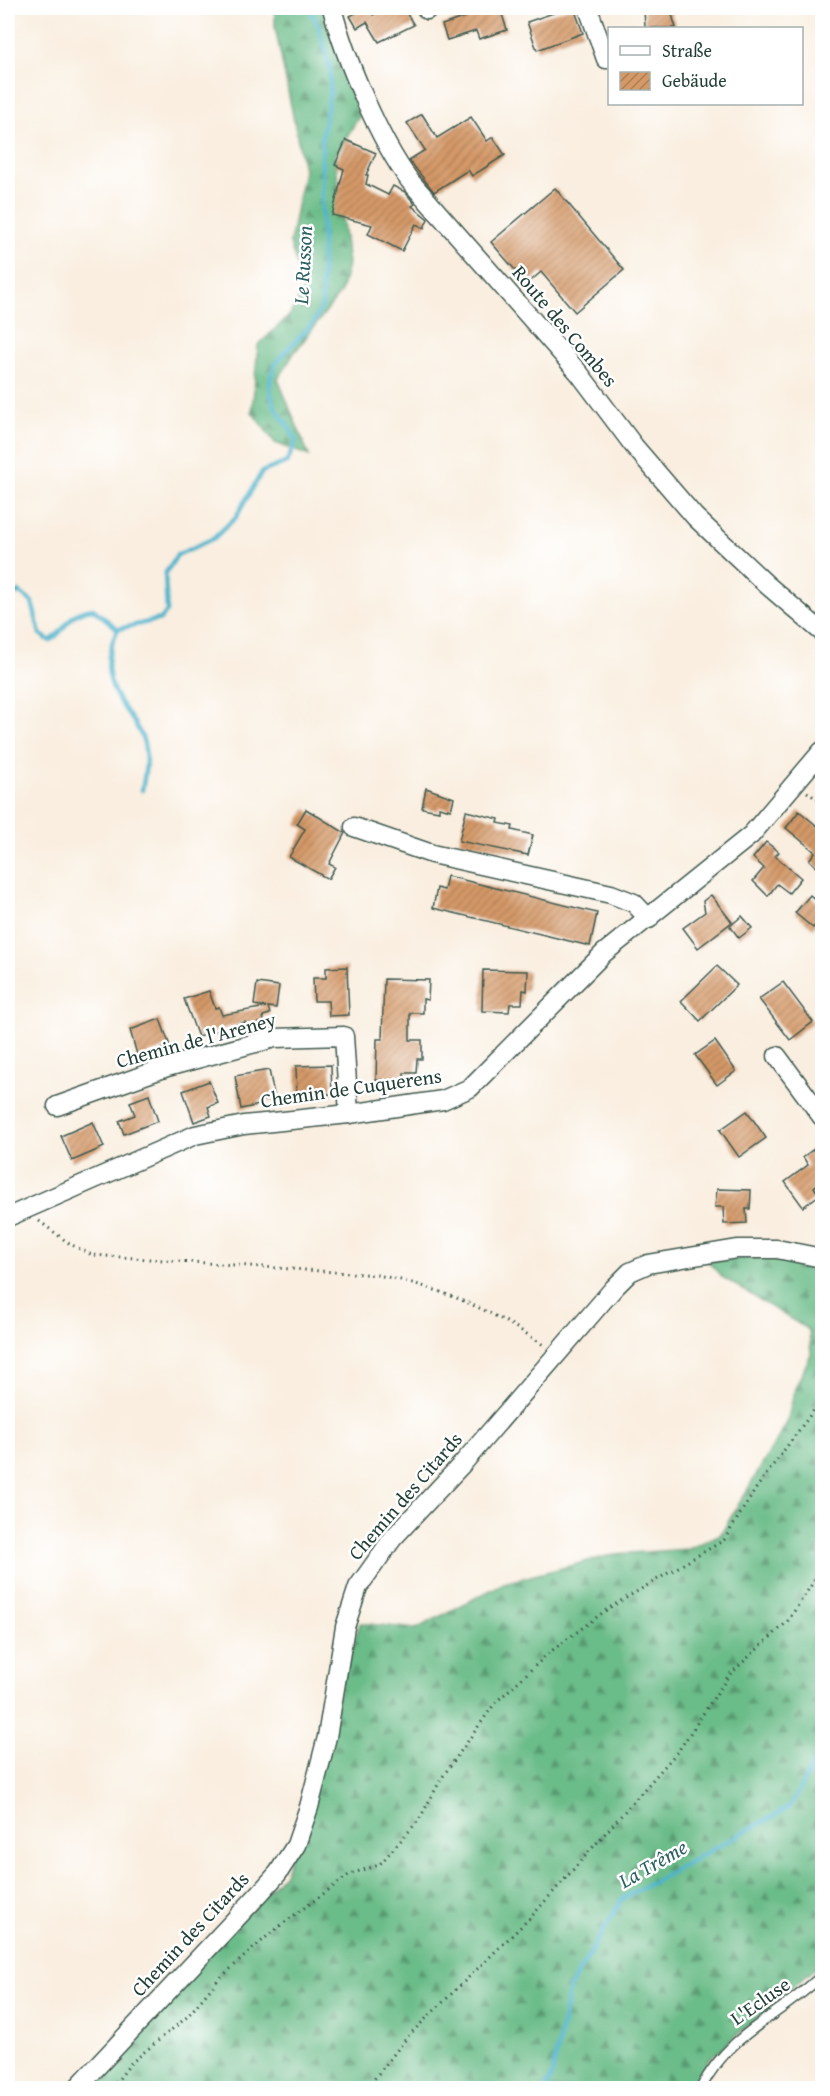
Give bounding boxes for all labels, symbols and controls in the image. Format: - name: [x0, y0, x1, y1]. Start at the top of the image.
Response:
- legend: [608, 27, 803, 105]
- text: Straße: [662, 37, 712, 64]
- text: Gebäude: [662, 67, 727, 94]
- water label: Le Russon: [285, 224, 320, 306]
- street label: Route des Combes: [506, 259, 625, 393]
- street label: Chemin de l'Areney: [113, 1004, 279, 1075]
- street label: Chemin de Cuquerens: [259, 1060, 443, 1115]
- street label: Chemin des Citards: [341, 1425, 468, 1566]
- water label: La Trême: [612, 1831, 693, 1896]
- street label: Chemin des Citards: [124, 1865, 255, 2002]
- street label: L'Ecluse: [724, 1969, 796, 2032]

